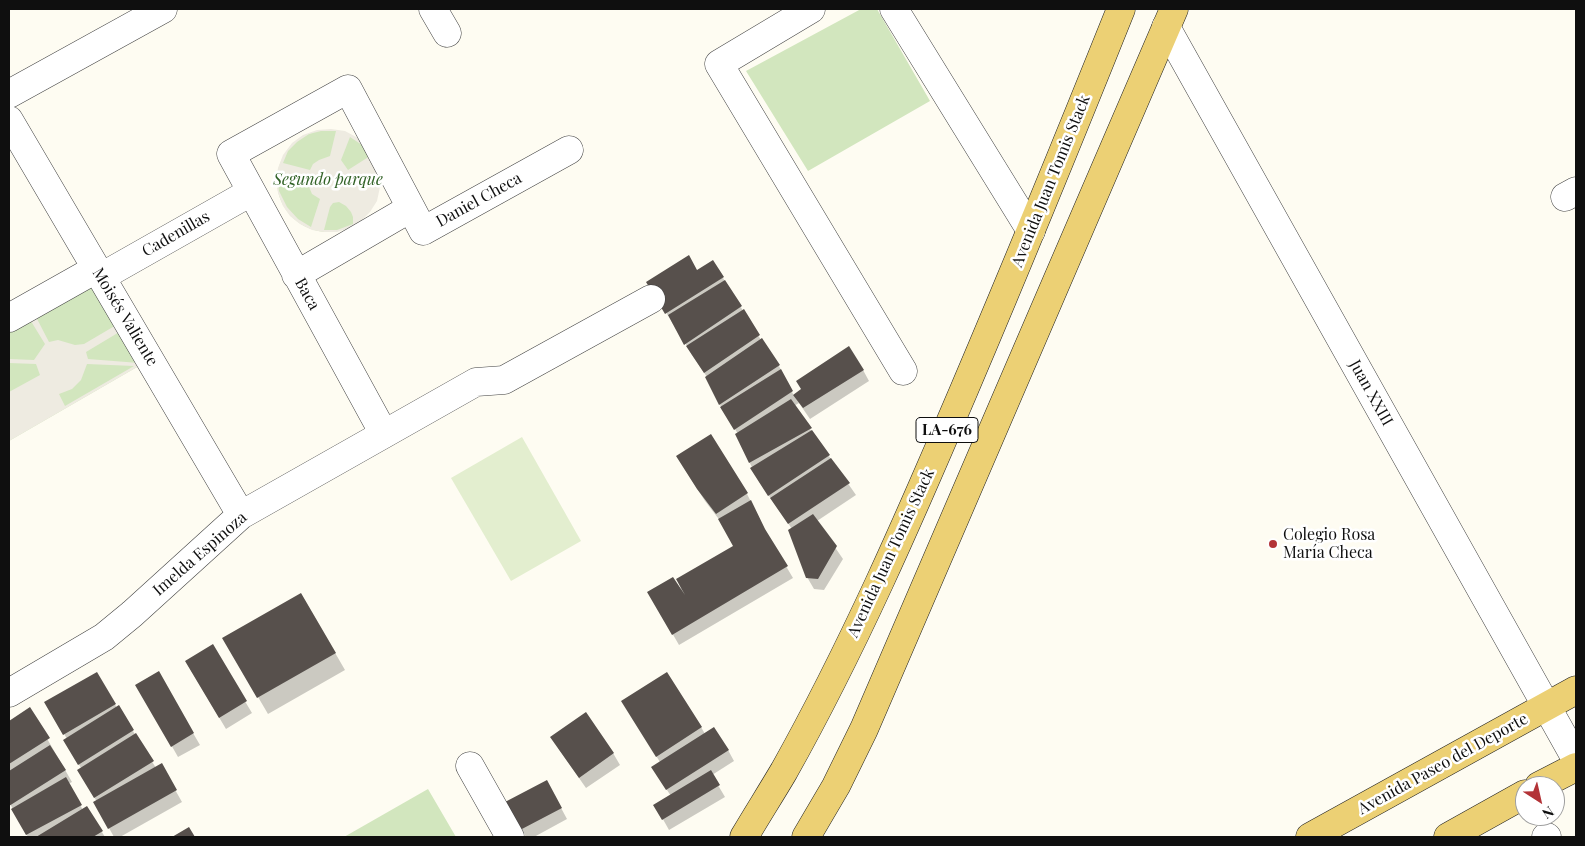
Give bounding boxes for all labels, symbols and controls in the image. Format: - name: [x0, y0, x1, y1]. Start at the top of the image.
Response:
- street label: Avenida Juan Tomis Stack: [1008, 92, 1094, 270]
- street label: Daniel Checa: [433, 169, 525, 231]
- park label: Segundo parque: [273, 170, 383, 190]
- street label: Cadenillas: [139, 207, 213, 261]
- street label: Moisés Valiente: [88, 264, 162, 370]
- street label: Baca: [290, 275, 324, 313]
- street label: Juan XXIII: [1345, 357, 1397, 429]
- road number: LA-676: [916, 418, 978, 442]
- street label: Avenida Juan Tomis Stack: [843, 466, 939, 640]
- street label: Imelda Espinoza: [149, 508, 251, 600]
- place label: Colegio Rosa María Checa: [1283, 525, 1375, 563]
- marker: Colegio Rosa María Checa: [1267, 538, 1279, 550]
- street label: Avenida Paseo del Deporte: [1355, 709, 1531, 819]
- north arrow: [1515, 776, 1565, 826]
- text: N: [1539, 802, 1558, 824]

